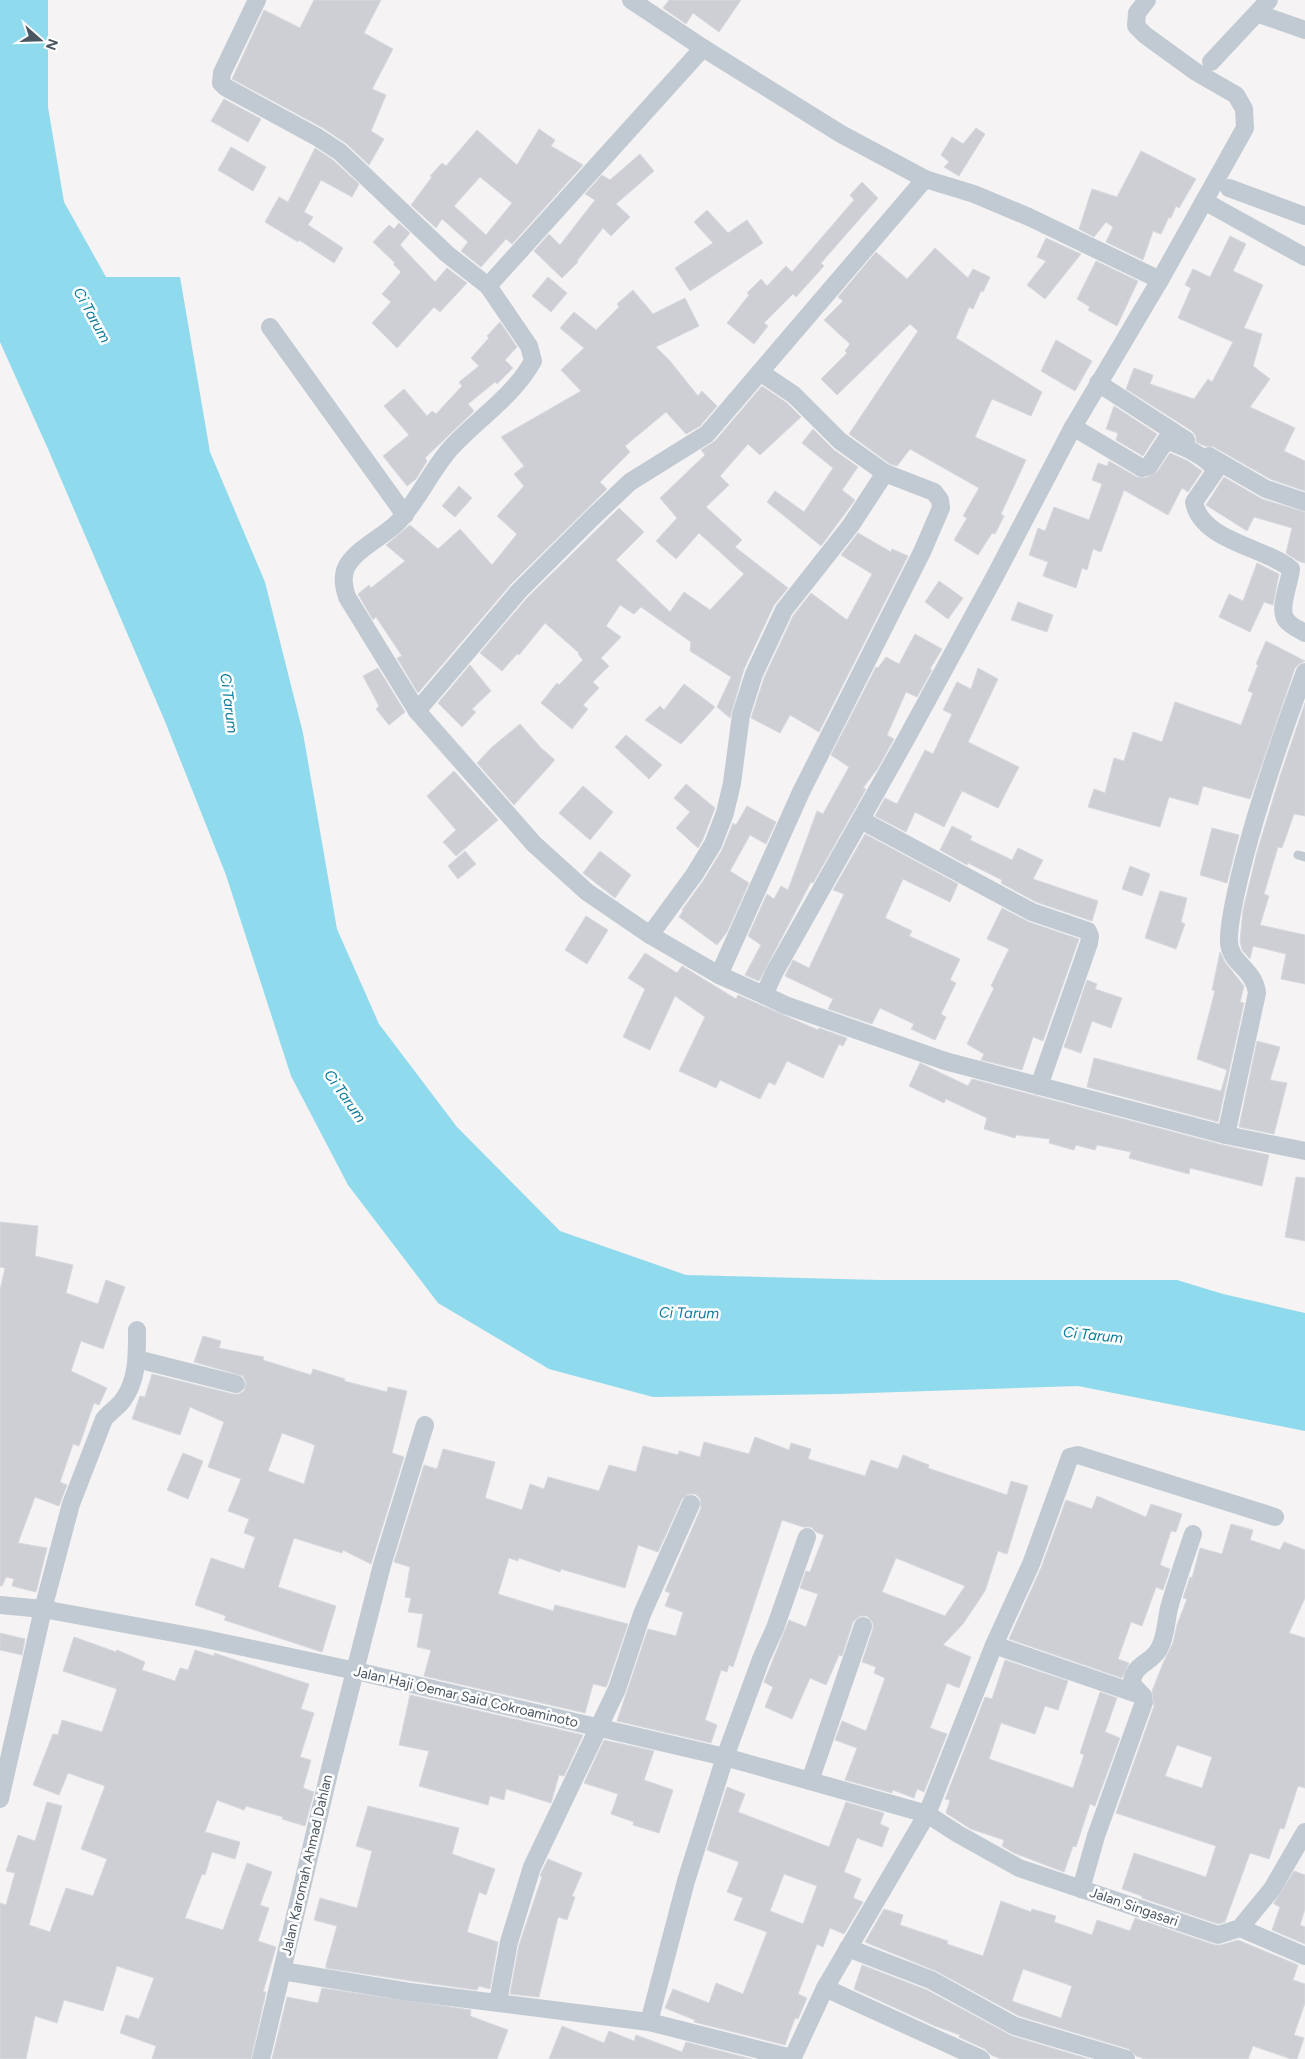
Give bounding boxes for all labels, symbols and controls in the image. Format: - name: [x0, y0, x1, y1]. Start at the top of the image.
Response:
- north arrow: [15, 15, 65, 65]
- text: N: [42, 36, 62, 52]
- water label: Ci Tarum: [69, 284, 115, 346]
- water label: Ci Tarum: [216, 672, 242, 734]
- water label: Ci Tarum: [320, 1066, 370, 1126]
- water label: Ci Tarum: [659, 1303, 720, 1323]
- water label: Ci Tarum: [1062, 1323, 1124, 1347]
- street label: Jalan Haji Oemar Said Cokroaminoto: [352, 1663, 580, 1731]
- street label: Jalan Karomah Ahmad Dahlan: [278, 1773, 336, 1957]
- street label: Jalan Singasari: [1088, 1884, 1180, 1930]

